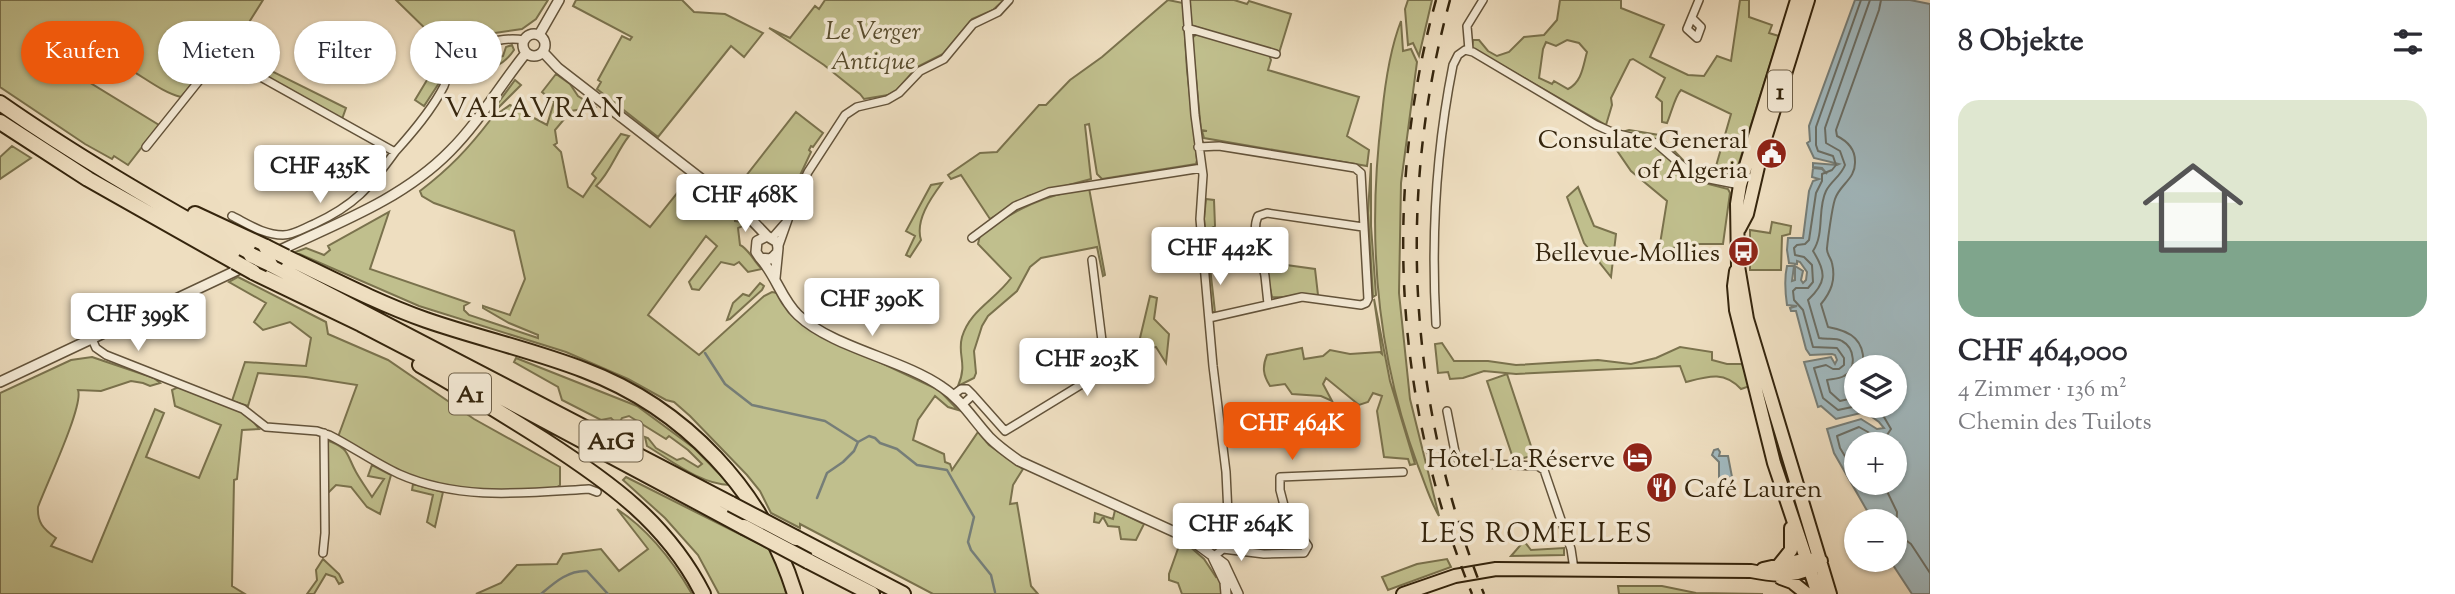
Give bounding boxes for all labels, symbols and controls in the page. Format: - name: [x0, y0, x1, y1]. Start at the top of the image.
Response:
- park label: Le Verger Antique: [825, 14, 921, 81]
- chip: Kaufen: [21, 21, 144, 84]
- chip: Mieten: [158, 21, 280, 84]
- chip: Filter: [294, 21, 396, 84]
- chip: Neu: [410, 21, 502, 84]
- text: 8 Objekte: [1958, 21, 2084, 64]
- icon: filters: [2389, 23, 2427, 61]
- road number: 1: [1768, 70, 1792, 112]
- district label: VALAVRAN: [445, 90, 625, 130]
- place label: Consulate General of Algeria: [1538, 123, 1748, 190]
- public building icon: Consulate General of Algeria: [1754, 137, 1788, 171]
- icon: home: [2130, 145, 2256, 271]
- pin: CHF 435K: [248, 146, 392, 205]
- text: CHF 435K: [270, 151, 370, 184]
- pin: CHF 468K: [673, 174, 817, 234]
- text: CHF 468K: [692, 180, 798, 213]
- pin: CHF 442K: [1148, 228, 1292, 287]
- text: CHF 442K: [1168, 233, 1273, 266]
- bus stop icon: Bellevue-Mollies: [1726, 235, 1760, 269]
- place label: Bellevue-Mollies: [1535, 236, 1720, 273]
- pin: CHF 390K: [800, 278, 944, 338]
- text: CHF 390K: [820, 284, 924, 317]
- pin: CHF 399K: [66, 294, 210, 353]
- text: CHF 399K: [87, 299, 189, 332]
- text: CHF 464,000: [1958, 331, 2128, 374]
- pin: CHF 203K: [1015, 338, 1159, 398]
- text: CHF 203K: [1035, 344, 1139, 377]
- map controls: [1844, 355, 1907, 572]
- button: layers: [1844, 355, 1907, 418]
- road number: A1: [449, 374, 491, 414]
- text: 4 Zimmer · 136 m²: [1958, 374, 2127, 407]
- pin: CHF 464K: [1220, 402, 1364, 462]
- text: Chemin des Tuilots: [1958, 407, 2152, 440]
- text: CHF 464K: [1239, 408, 1345, 441]
- road number: A1G: [580, 420, 642, 462]
- button: +: [1844, 432, 1907, 495]
- hotel icon: Hôtel La Réserve: [1621, 441, 1655, 475]
- place label: Hôtel La Réserve: [1426, 442, 1615, 479]
- restaurant icon: Café Lauren: [1644, 471, 1678, 505]
- place label: Café Lauren: [1684, 472, 1822, 509]
- pin: CHF 264K: [1169, 504, 1313, 563]
- text: CHF 264K: [1189, 509, 1293, 542]
- button: −: [1844, 509, 1907, 572]
- district label: LES ROMELLES: [1420, 515, 1654, 555]

